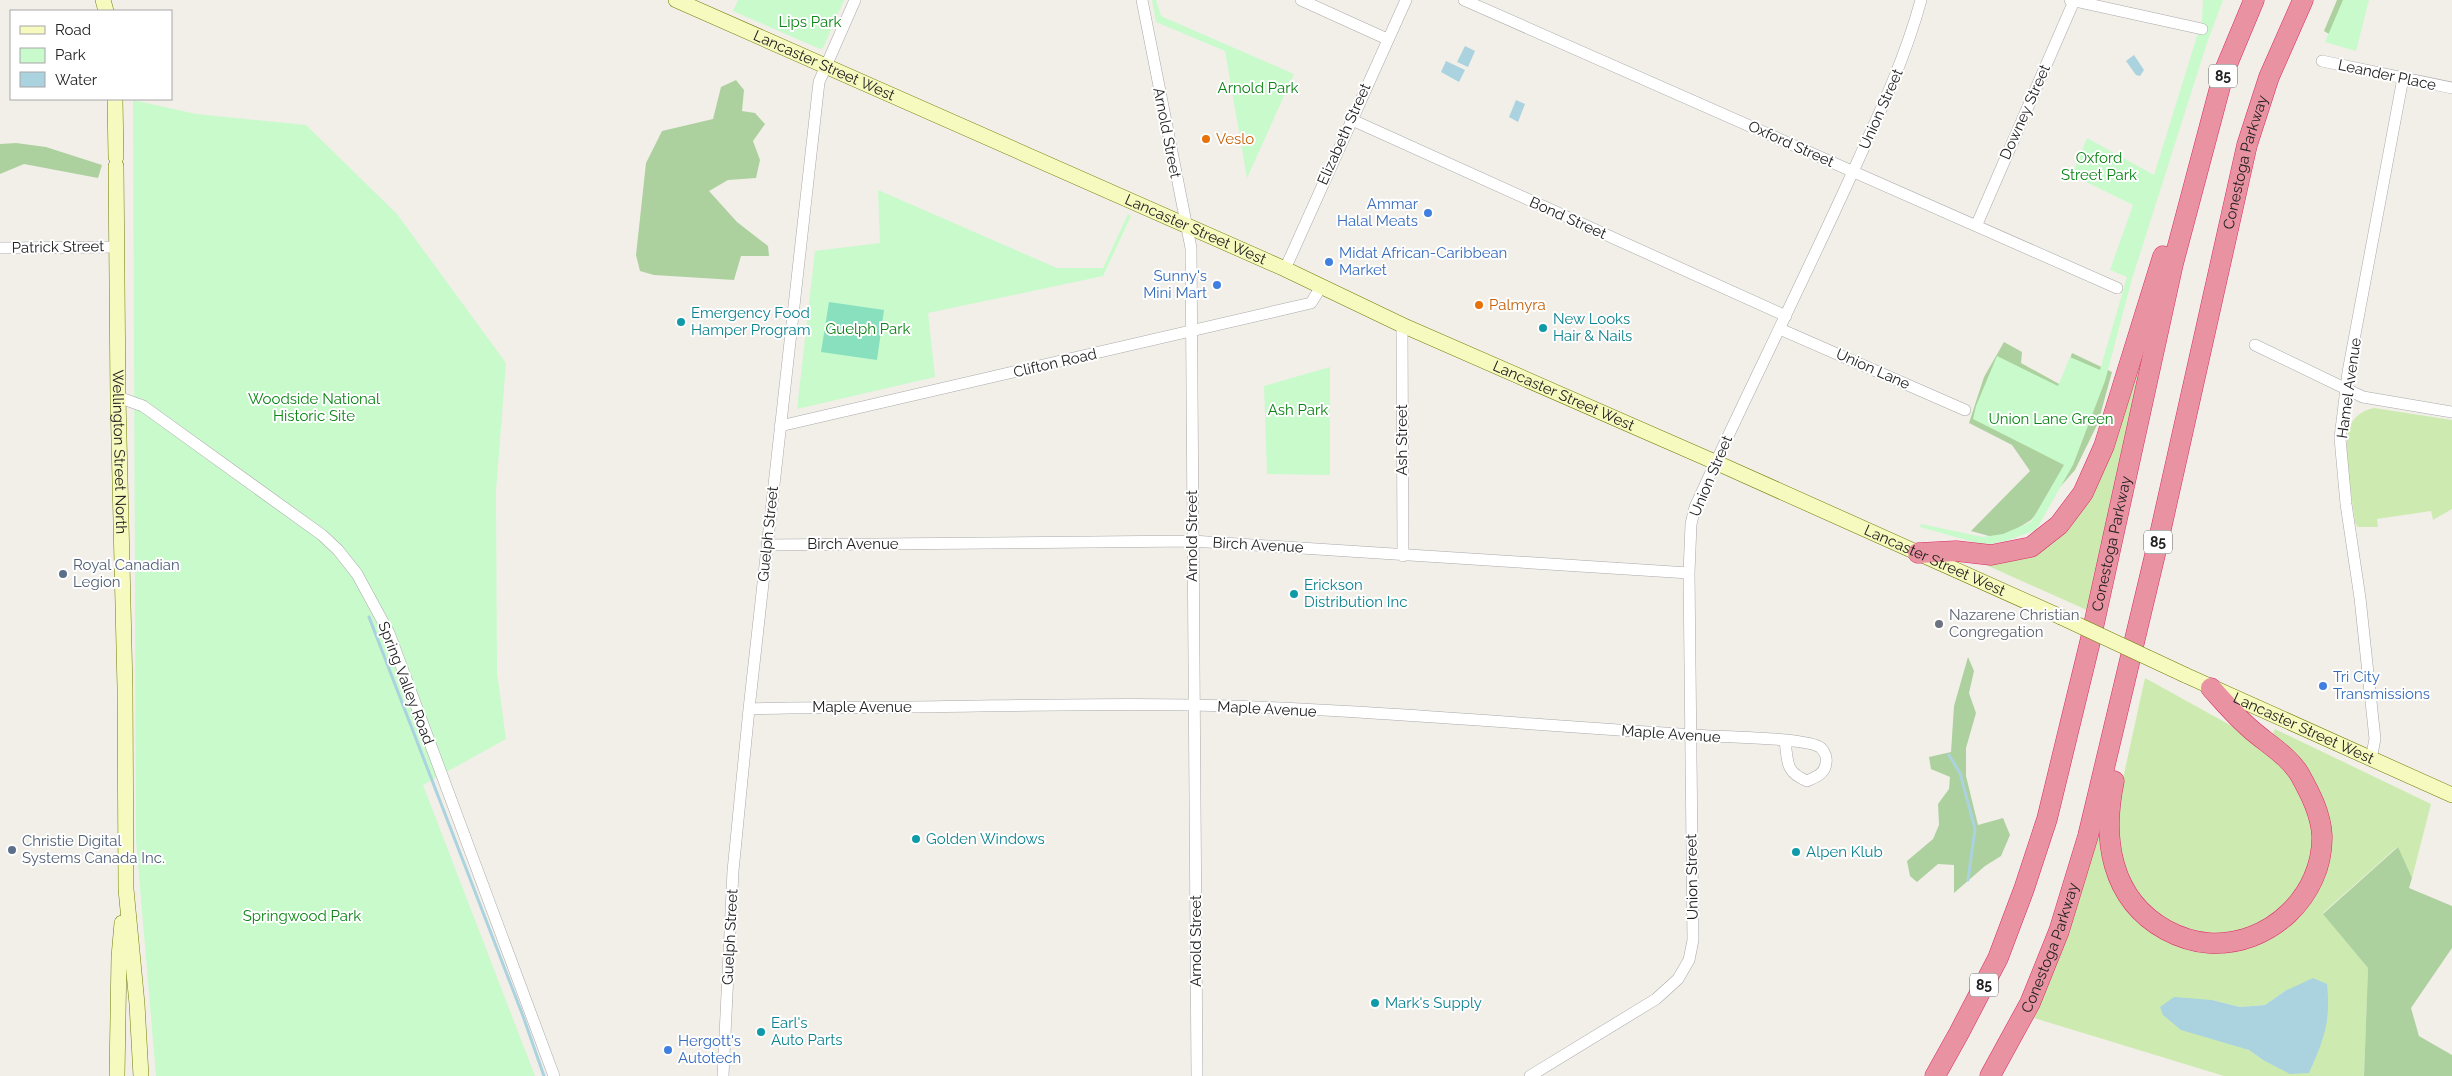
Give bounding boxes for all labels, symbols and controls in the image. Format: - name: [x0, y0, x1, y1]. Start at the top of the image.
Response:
- legend: [10, 10, 172, 100]
- park label: Lips Park: [779, 13, 842, 31]
- text: Road: [55, 21, 91, 39]
- street label: Lancaster Street West: [751, 26, 898, 105]
- text: Park: [55, 46, 86, 64]
- street label: Leander Place: [2336, 56, 2438, 94]
- street label: Downey Street: [1996, 62, 2054, 162]
- road number: 85: [2209, 64, 2237, 88]
- street label: Union Street: [1855, 66, 1907, 152]
- text: Water: [55, 71, 98, 89]
- park label: Arnold Park: [1218, 79, 1299, 97]
- street label: Elizabeth Street: [1314, 80, 1374, 188]
- street label: Arnold Street: [1149, 86, 1185, 180]
- street label: Conestoga Parkway: [2219, 93, 2271, 231]
- street label: Oxford Street: [1745, 117, 1837, 171]
- place label: Veslo: [1216, 130, 1254, 148]
- marker: Veslo: [1200, 133, 1212, 145]
- park label: Oxford Street Park: [2061, 149, 2137, 184]
- street label: Lancaster Street West: [1122, 190, 1269, 269]
- street label: Bond Street: [1527, 193, 1609, 243]
- place label: Ammar Halal Meats: [1337, 195, 1419, 230]
- marker: Ammar Halal Meats: [1422, 207, 1434, 219]
- street label: Patrick Street: [12, 237, 104, 257]
- place label: Midat African-Caribbean Market: [1339, 244, 1507, 279]
- marker: Midat African-Caribbean Market: [1323, 256, 1335, 268]
- place label: Sunny's Mini Mart: [1143, 267, 1207, 302]
- marker: Sunny's Mini Mart: [1211, 279, 1223, 291]
- place label: Palmyra: [1489, 296, 1546, 314]
- marker: Palmyra: [1473, 299, 1485, 311]
- place label: Emergency Food Hamper Program: [691, 304, 811, 339]
- place label: New Looks Hair & Nails: [1553, 310, 1632, 345]
- marker: Emergency Food Hamper Program: [675, 316, 687, 328]
- park label: Guelph Park: [826, 320, 911, 338]
- marker: New Looks Hair & Nails: [1537, 322, 1549, 334]
- street label: Hamel Avenue: [2333, 336, 2365, 439]
- street label: Clifton Road: [1012, 345, 1098, 381]
- street label: Union Lane: [1833, 345, 1913, 393]
- street label: Lancaster Street West: [1490, 357, 1637, 435]
- street label: Wellington Street North: [109, 370, 130, 534]
- park label: Woodside National Historic Site: [248, 390, 381, 425]
- park label: Ash Park: [1268, 401, 1328, 419]
- street label: Ash Street: [1393, 404, 1411, 476]
- park label: Union Lane Green: [1988, 410, 2114, 428]
- street label: Union Street: [1686, 433, 1736, 519]
- street label: Conestoga Parkway: [2088, 474, 2135, 613]
- street label: Guelph Street: [754, 485, 782, 583]
- street label: Arnold Street: [1183, 490, 1201, 582]
- street label: Lancaster Street West: [1861, 521, 2008, 600]
- road number: 85: [2144, 530, 2172, 554]
- street label: Birch Avenue: [1212, 534, 1304, 556]
- street label: Birch Avenue: [807, 535, 899, 553]
- place label: Royal Canadian Legion: [73, 556, 180, 591]
- marker: Royal Canadian Legion: [57, 568, 69, 580]
- place label: Erickson Distribution Inc: [1304, 576, 1407, 611]
- marker: Erickson Distribution Inc: [1288, 588, 1300, 600]
- place label: Nazarene Christian Congregation: [1949, 606, 2079, 641]
- marker: Nazarene Christian Congregation: [1933, 618, 1945, 630]
- street label: Spring Valley Road: [374, 619, 438, 747]
- place label: Tri City Transmissions: [2333, 668, 2430, 703]
- marker: Tri City Transmissions: [2317, 680, 2329, 692]
- street label: Lancaster Street West: [2230, 689, 2377, 768]
- street label: Maple Avenue: [1217, 697, 1317, 721]
- street label: Maple Avenue: [812, 698, 912, 716]
- street label: Maple Avenue: [1621, 722, 1721, 746]
- place label: Golden Windows: [926, 830, 1045, 848]
- place label: Christie Digital Systems Canada Inc.: [22, 832, 165, 867]
- marker: Golden Windows: [910, 833, 922, 845]
- street label: Union Street: [1682, 834, 1702, 920]
- place label: Alpen Klub: [1806, 843, 1883, 861]
- marker: Christie Digital Systems Canada Inc.: [6, 844, 18, 856]
- marker: Alpen Klub: [1790, 846, 1802, 858]
- street label: Conestoga Parkway: [2017, 880, 2082, 1016]
- street label: Guelph Street: [719, 889, 741, 985]
- street label: Arnold Street: [1187, 895, 1205, 987]
- park label: Springwood Park: [243, 907, 361, 925]
- road number: 85: [1970, 974, 1998, 996]
- place label: Mark's Supply: [1385, 994, 1482, 1012]
- marker: Mark's Supply: [1369, 997, 1381, 1009]
- place label: Earl's Auto Parts: [771, 1014, 842, 1049]
- marker: Earl's Auto Parts: [755, 1026, 767, 1038]
- place label: Hergott's Autotech: [678, 1032, 741, 1067]
- marker: Hergott's Autotech: [662, 1044, 674, 1056]

